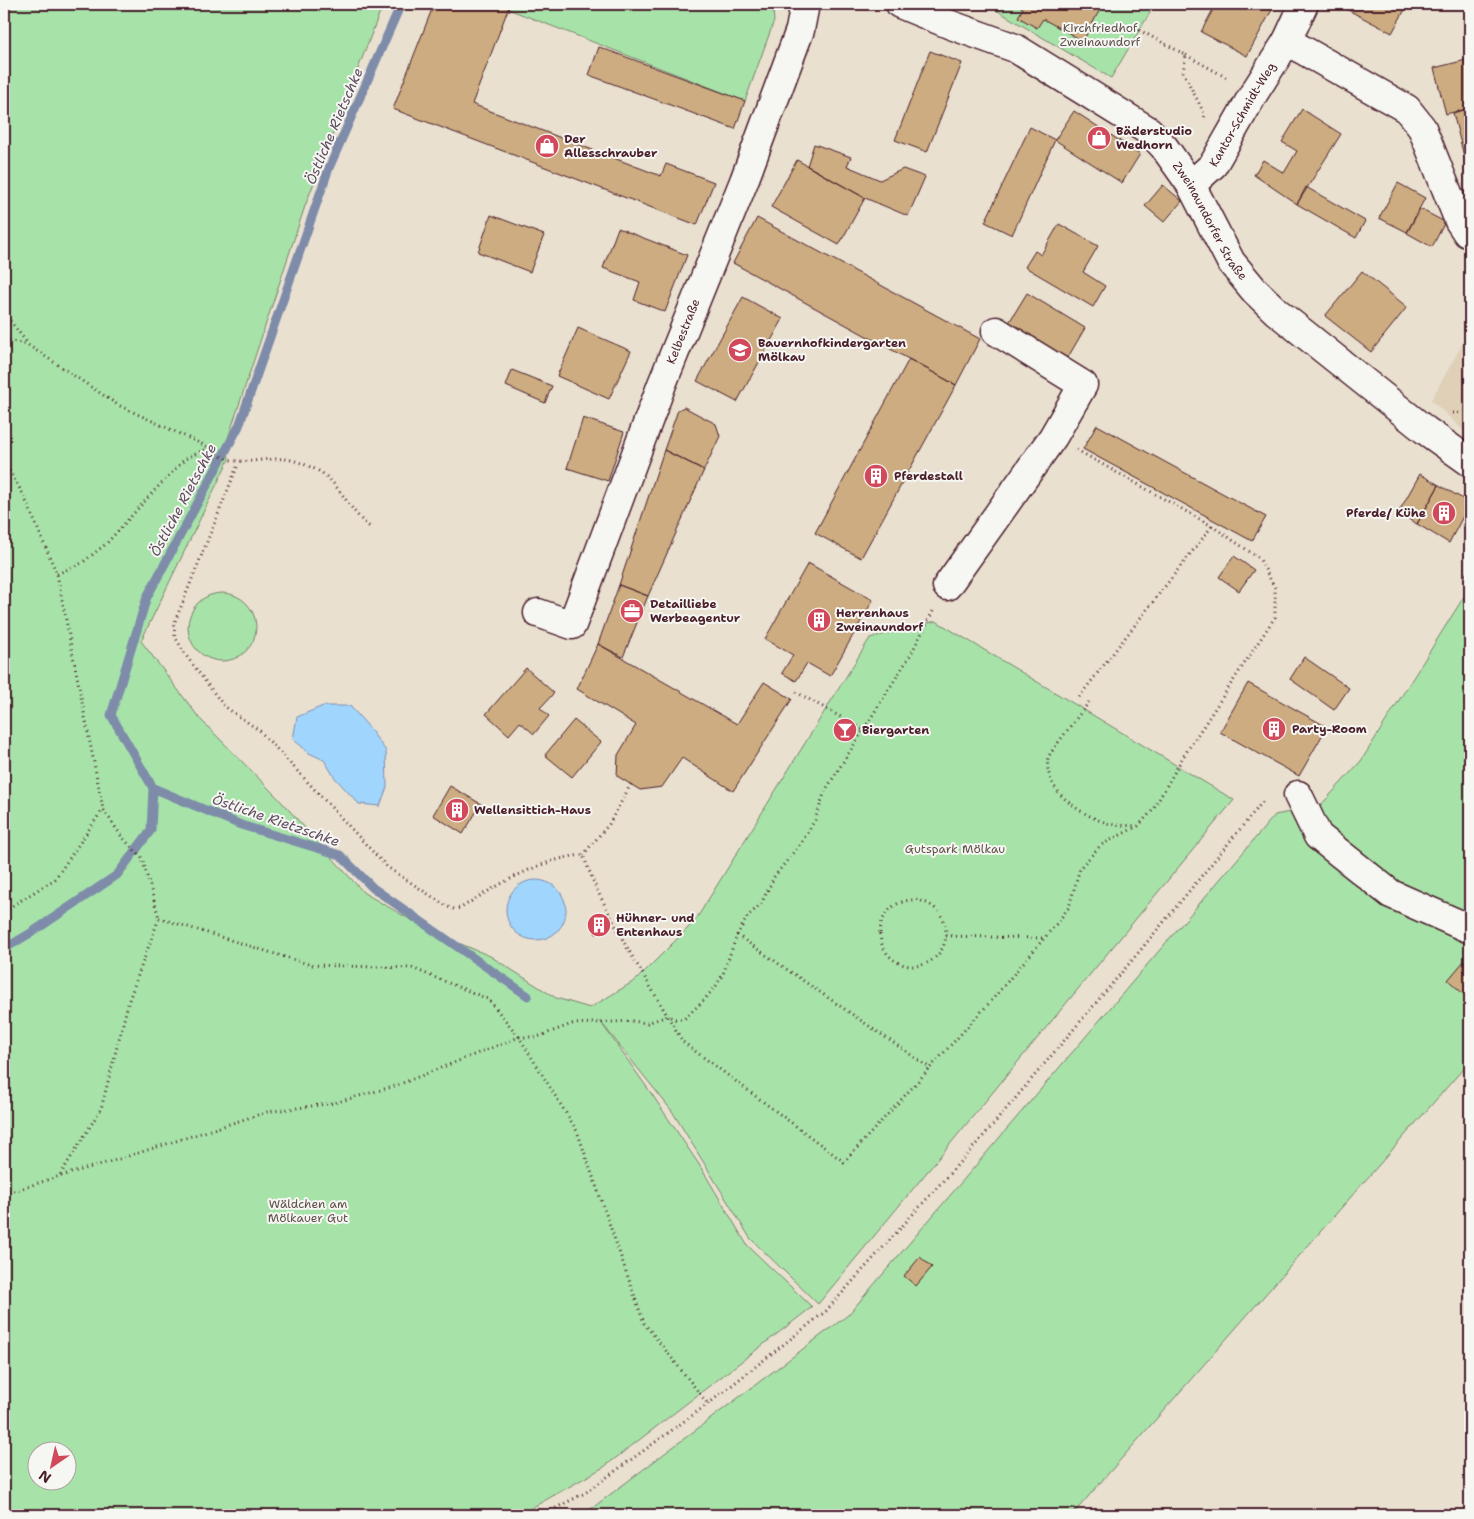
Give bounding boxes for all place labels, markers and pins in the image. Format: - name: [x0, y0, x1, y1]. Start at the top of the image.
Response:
- place label: Bäderstudio Wedhorn: [1116, 123, 1192, 153]
- shop icon: Bäderstudio Wedhorn: [1086, 125, 1112, 151]
- place label: Der Allesschrauber: [564, 131, 658, 161]
- shop icon: Der Allesschrauber: [534, 133, 560, 159]
- place label: Bauernhofkindergarten Mölkau: [758, 335, 906, 365]
- school or university icon: Bauernhofkindergarten Mölkau: [727, 337, 753, 363]
- building icon: Pferdestall: [863, 463, 889, 489]
- place label: Pferdestall: [894, 468, 963, 484]
- building icon: Pferde/ Kühe: [1431, 500, 1457, 526]
- place label: Pferde/ Kühe: [1346, 505, 1426, 521]
- place label: Detailliebe Werbeagentur: [650, 596, 741, 626]
- office icon: Detailliebe Werbeagentur: [619, 598, 645, 624]
- place label: Herrenhaus Zweinaundorf: [836, 605, 924, 635]
- building icon: Herrenhaus Zweinaundorf: [806, 607, 832, 633]
- building icon: Party-Room: [1261, 716, 1287, 742]
- bar icon: Biergarten: [832, 717, 858, 743]
- place label: Party-Room: [1292, 721, 1367, 737]
- place label: Biergarten: [862, 722, 929, 738]
- building icon: Wellensittich-Haus: [444, 797, 470, 823]
- place label: Wellensittich-Haus: [474, 802, 591, 818]
- place label: Hühner- und Entenhaus: [616, 910, 695, 940]
- building icon: Hühner- und Entenhaus: [586, 912, 612, 938]

